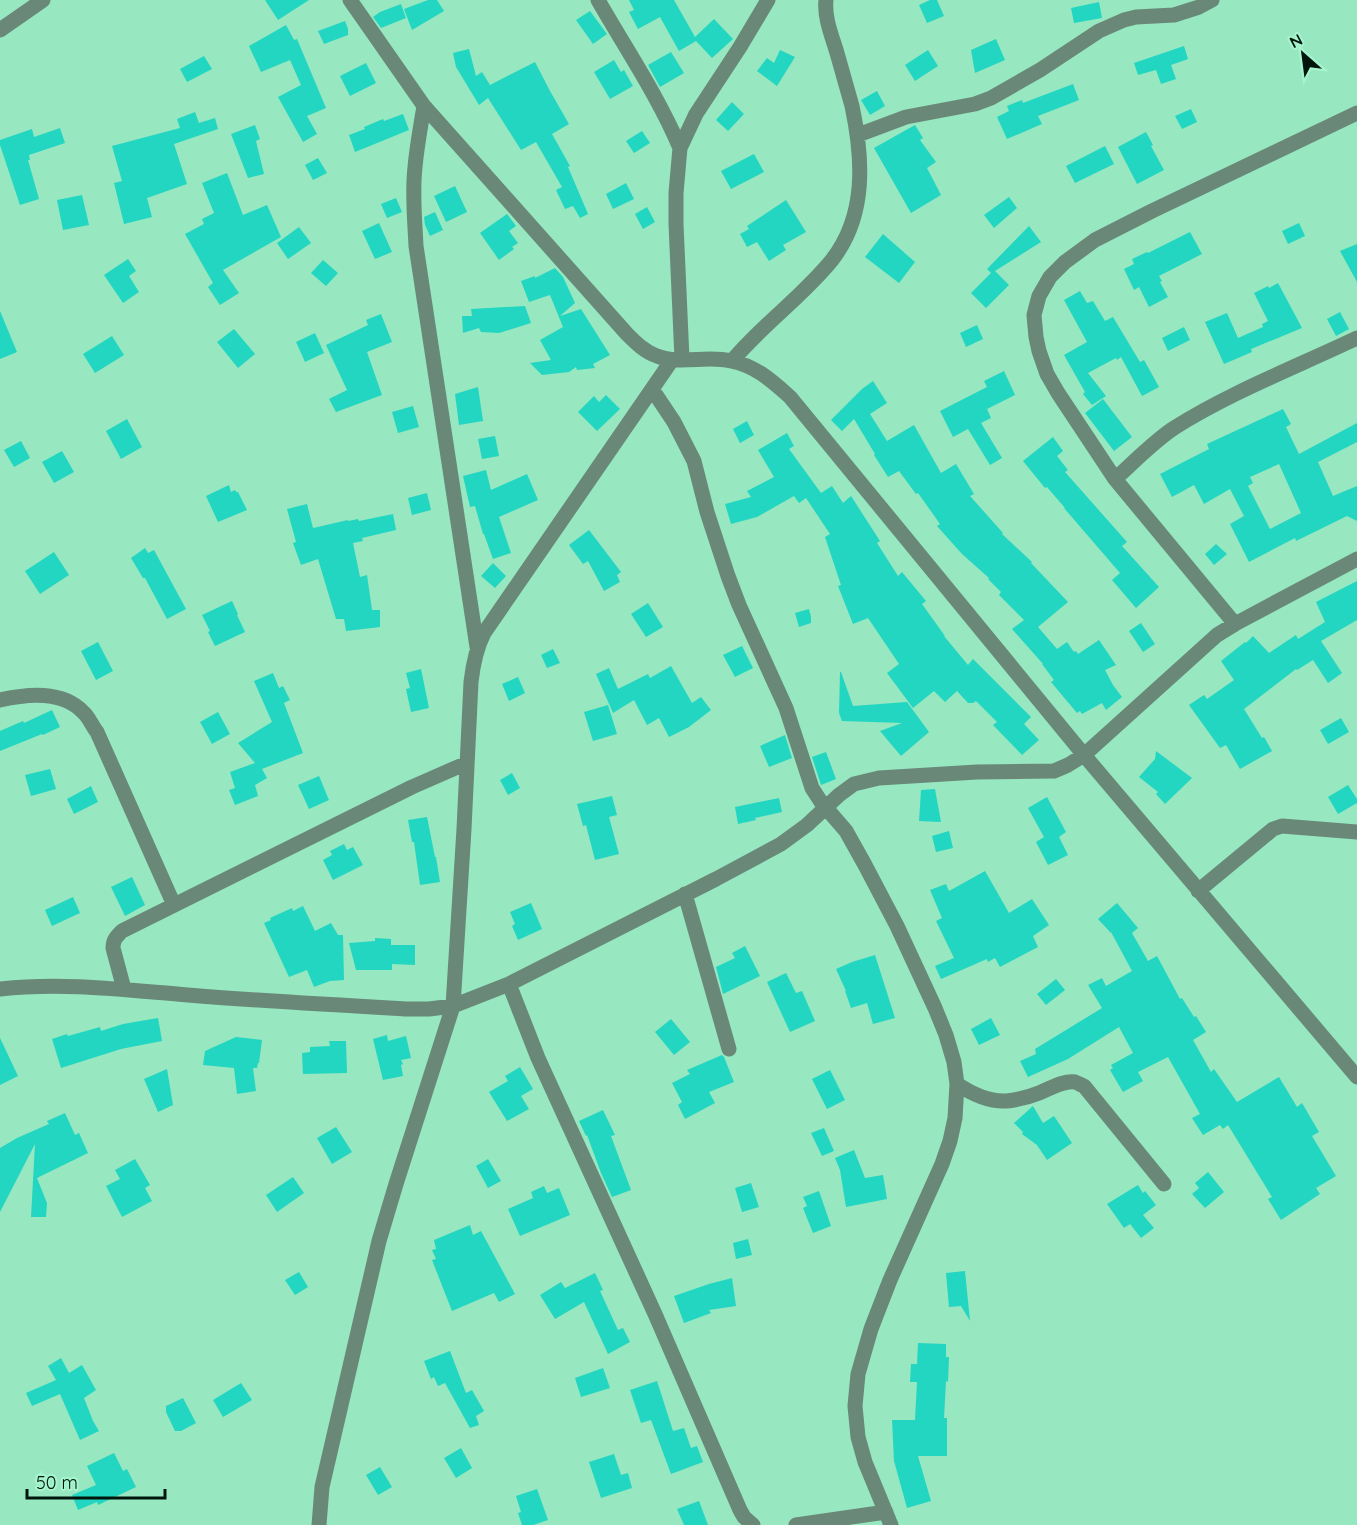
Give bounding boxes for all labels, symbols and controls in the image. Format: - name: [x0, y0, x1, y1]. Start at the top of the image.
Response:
- north arrow: [1273, 24, 1333, 84]
- text: N: [1286, 29, 1306, 52]
- scale bar: [27, 1462, 165, 1500]
- text: 50 m: [36, 1471, 78, 1494]

